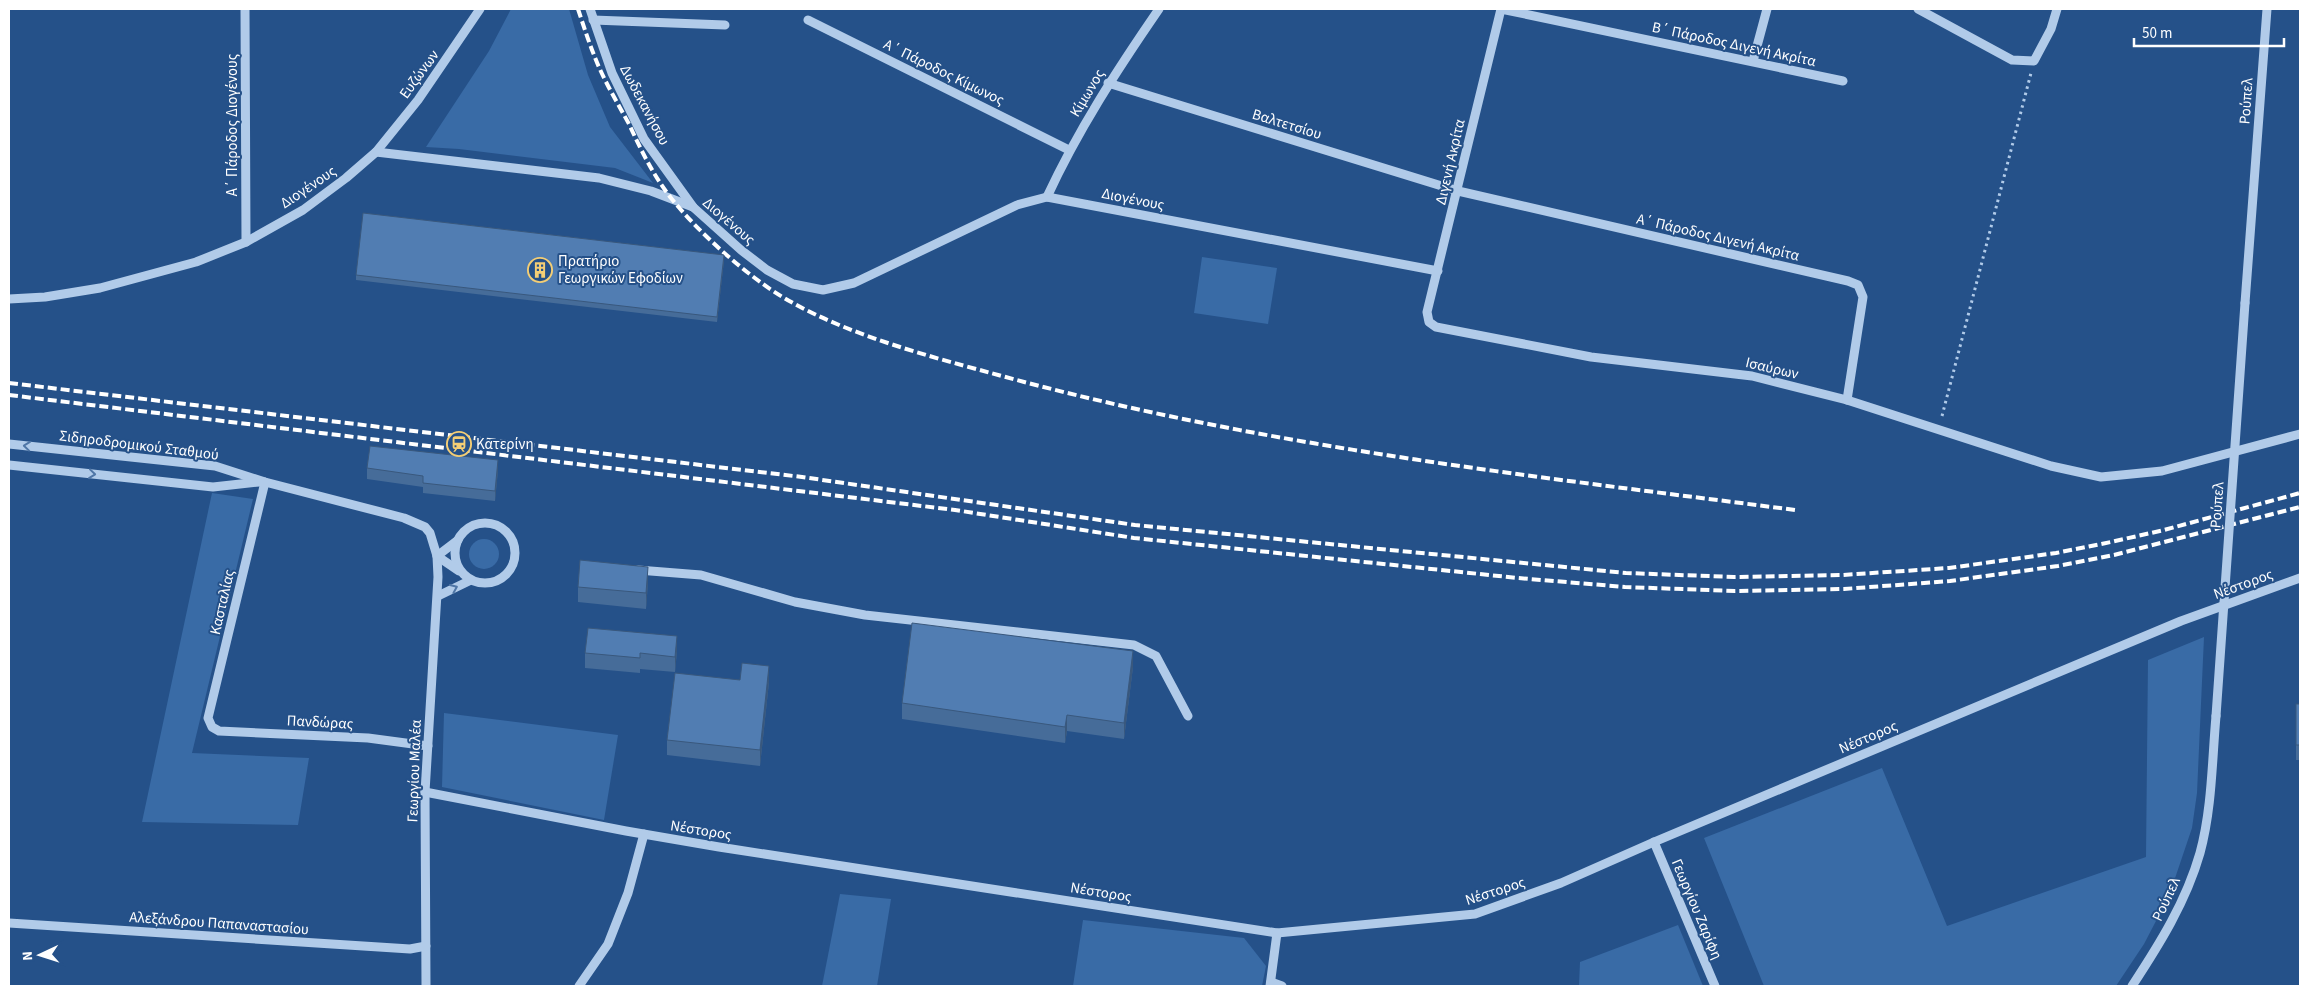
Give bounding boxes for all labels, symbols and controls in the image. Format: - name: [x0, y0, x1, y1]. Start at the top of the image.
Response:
- scale bar: [2134, 15, 2284, 47]
- street label: Β΄ Πάροδος Διγενή Ακρίτα: [1650, 17, 1818, 72]
- text: 50 m: [2142, 23, 2172, 44]
- street label: Α΄ Πάροδος Κίμωνος: [880, 34, 1008, 111]
- street label: Ευζώνων: [395, 46, 444, 103]
- street label: Α΄ Πάροδος Διογένους: [222, 53, 243, 196]
- street label: Δωδεκανήσου: [615, 61, 675, 149]
- street label: Κίμωνος: [1065, 65, 1110, 121]
- street label: Ρούπελ: [2234, 77, 2259, 125]
- street label: Βαλτετσίου: [1249, 104, 1324, 145]
- street label: Διγενή Ακρίτα: [1430, 117, 1471, 207]
- street label: Διογένους: [276, 161, 341, 214]
- street label: Διογένους: [1100, 183, 1167, 216]
- street label: Διογένους: [698, 193, 760, 250]
- street label: Α΄ Πάροδος Διγενή Ακρίτα: [1635, 209, 1802, 267]
- place label: Πρατήριο Γεωργικών Εφοδίων: [558, 251, 683, 289]
- building icon: Πρατήριο Γεωργικών Εφοδίων: [527, 257, 553, 283]
- street label: Ισαύρων: [1743, 352, 1800, 385]
- street label: Σιδηροδρομικού Σταθμού: [58, 425, 220, 466]
- station icon: Κατερίνη: [446, 431, 472, 457]
- place label: Κατερίνη: [476, 434, 534, 455]
- one-way arrow: [23, 441, 31, 452]
- one-way arrow: [88, 468, 96, 479]
- street label: Ρούπελ: [2205, 481, 2230, 529]
- street label: Νέστορος: [2211, 564, 2276, 605]
- street label: Κασταλίας: [205, 567, 240, 637]
- one-way arrow: [449, 583, 458, 594]
- street label: Πανδώρας: [286, 710, 354, 735]
- street label: Νέστορος: [1836, 716, 1901, 759]
- street label: Γεωργίου Μαλέα: [402, 719, 427, 823]
- street label: Νέστορος: [669, 815, 734, 846]
- street label: Γεωργίου Ζαρίφη: [1666, 856, 1727, 963]
- street label: Νέστορος: [1463, 872, 1528, 911]
- street label: Ρούπελ: [2147, 873, 2186, 925]
- street label: Νέστορος: [1069, 877, 1134, 908]
- street label: Αλεξάνδρου Παπαναστασίου: [129, 907, 309, 940]
- north arrow: [15, 930, 65, 980]
- text: N: [18, 950, 38, 961]

